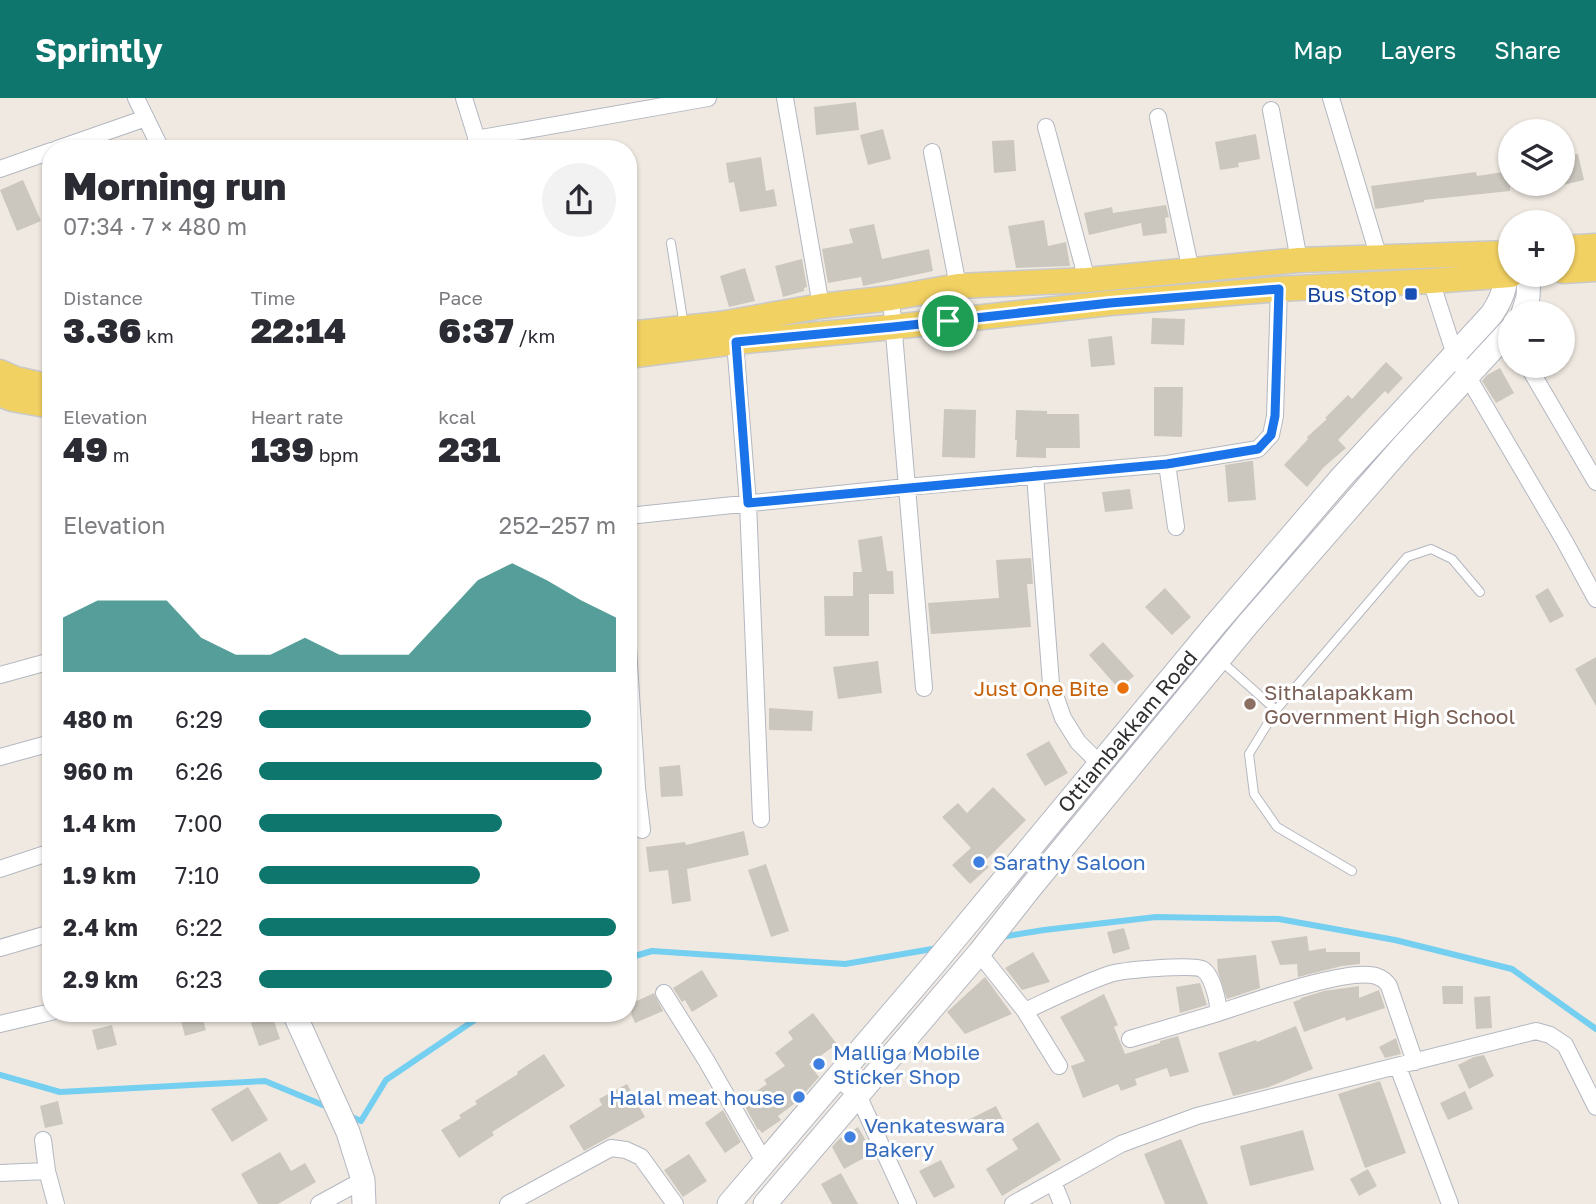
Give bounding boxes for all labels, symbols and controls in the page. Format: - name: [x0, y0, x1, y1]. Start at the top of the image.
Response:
- text: Sprintly: [35, 30, 163, 69]
- text: Map: [1293, 35, 1342, 64]
- text: Layers: [1380, 35, 1456, 64]
- text: Share: [1494, 35, 1561, 64]
- map controls: [1498, 119, 1575, 378]
- button: layers: [1498, 119, 1575, 196]
- text: Morning run: [63, 163, 286, 208]
- button: share: [542, 163, 616, 237]
- button: +: [1498, 210, 1575, 287]
- text: 07:34 · 7 × 480 m: [63, 212, 247, 240]
- place label: Bus Stop: [1307, 281, 1397, 307]
- text: Distance: [63, 286, 143, 309]
- text: Time: [251, 286, 295, 309]
- text: Pace: [438, 286, 483, 309]
- marker: Bus Stop: [1403, 286, 1419, 302]
- pin: [918, 291, 978, 351]
- button: −: [1498, 301, 1575, 378]
- icon: arrive: [929, 302, 967, 340]
- text: 3.36: [63, 309, 141, 351]
- text: 22:14: [251, 309, 346, 351]
- text: 6:37: [438, 309, 514, 351]
- text: km: [141, 324, 174, 347]
- text: /km: [514, 324, 555, 347]
- text: Elevation: [63, 405, 148, 428]
- text: Heart rate: [251, 405, 343, 428]
- text: kcal: [438, 405, 476, 428]
- text: 49: [63, 428, 108, 470]
- text: 139: [251, 428, 314, 470]
- text: 231: [438, 428, 501, 470]
- text: m: [108, 443, 130, 466]
- text: bpm: [314, 443, 359, 466]
- text: Elevation: [63, 511, 165, 539]
- text: 252–257 m: [499, 511, 616, 539]
- street label: Ottiambakkam Road: [1052, 645, 1202, 817]
- place label: Just One Bite: [974, 675, 1109, 701]
- place label: Sithalapakkam Government High School: [1264, 679, 1515, 729]
- marker: Just One Bite: [1115, 680, 1131, 696]
- marker: Sithalapakkam Government High School: [1242, 696, 1258, 712]
- text: 480 m: [63, 705, 133, 733]
- text: 6:29: [175, 705, 223, 733]
- text: 960 m: [63, 757, 133, 785]
- text: 6:26: [175, 757, 223, 785]
- text: 1.4 km: [63, 809, 136, 837]
- text: 7:00: [175, 809, 223, 837]
- place label: Sarathy Saloon: [993, 849, 1146, 875]
- marker: Sarathy Saloon: [971, 854, 987, 870]
- text: 1.9 km: [63, 861, 136, 889]
- text: 7:10: [175, 861, 220, 889]
- text: 2.4 km: [63, 913, 138, 941]
- text: 6:22: [175, 913, 223, 941]
- text: 2.9 km: [63, 965, 138, 993]
- text: 6:23: [175, 965, 223, 993]
- place label: Malliga Mobile Sticker Shop: [833, 1039, 980, 1089]
- marker: Malliga Mobile Sticker Shop: [811, 1056, 827, 1072]
- place label: Halal meat house: [609, 1084, 785, 1110]
- marker: Halal meat house: [791, 1089, 807, 1105]
- place label: Venkateswara Bakery: [864, 1112, 1005, 1162]
- marker: Venkateswara Bakery: [842, 1129, 858, 1145]

